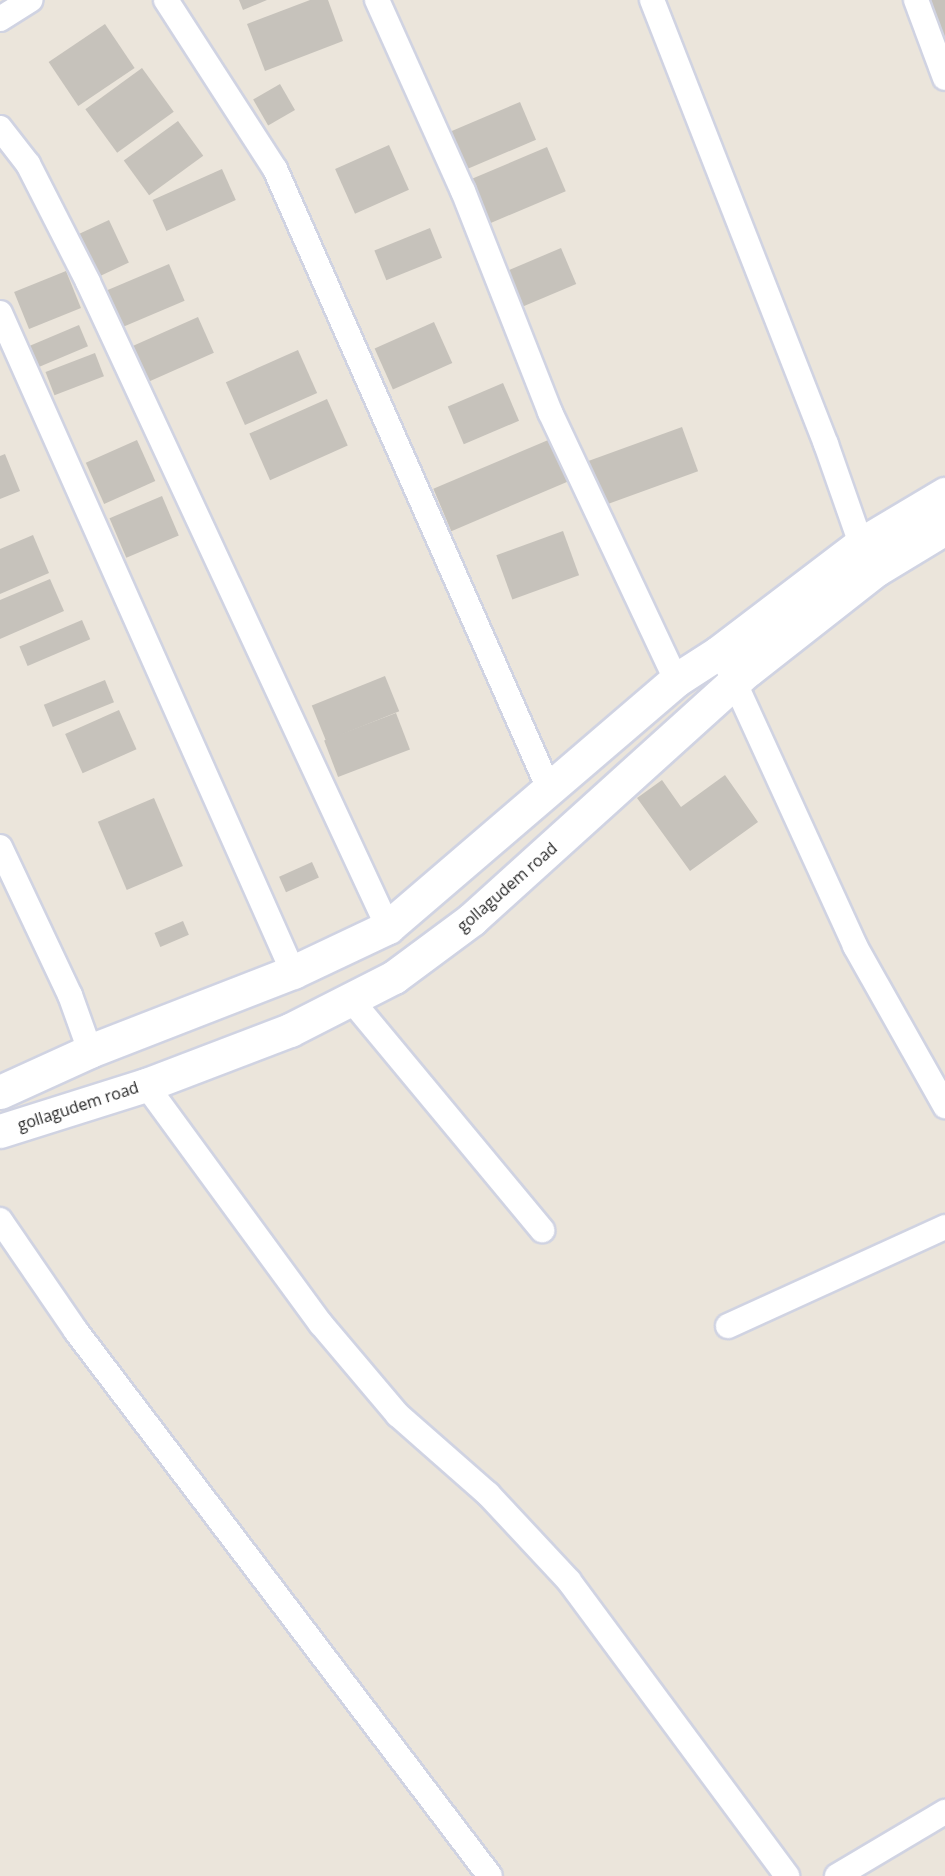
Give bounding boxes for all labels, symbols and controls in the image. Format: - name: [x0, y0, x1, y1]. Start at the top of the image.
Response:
- street label: gollagudem road: [453, 838, 561, 936]
- street label: gollagudem road: [15, 1077, 141, 1135]

